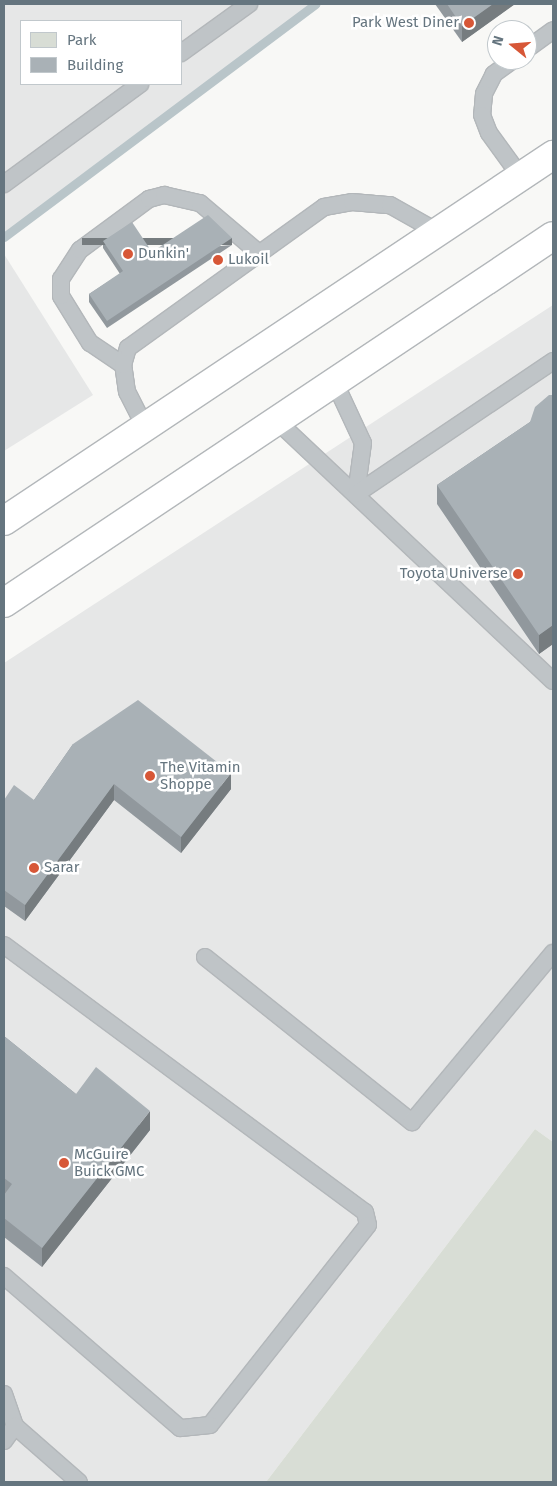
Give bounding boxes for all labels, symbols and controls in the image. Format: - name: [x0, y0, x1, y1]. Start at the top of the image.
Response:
- place label: Park West Diner: [352, 14, 459, 32]
- marker: Park West Diner: [463, 17, 475, 29]
- legend: [20, 20, 182, 85]
- north arrow: [487, 20, 537, 70]
- text: Park: [67, 31, 97, 49]
- text: N: [489, 34, 508, 48]
- text: Building: [67, 56, 123, 74]
- place label: Dunkin': [138, 245, 189, 263]
- marker: Dunkin': [122, 248, 134, 260]
- place label: Lukoil: [228, 251, 269, 269]
- marker: Lukoil: [212, 254, 224, 266]
- place label: Toyota Universe: [400, 565, 508, 583]
- marker: Toyota Universe: [512, 568, 524, 580]
- place label: The Vitamin Shoppe: [160, 758, 241, 793]
- marker: The Vitamin Shoppe: [144, 770, 156, 782]
- place label: Sarar: [44, 859, 80, 877]
- marker: Sarar: [28, 862, 40, 874]
- place label: McGuire Buick GMC: [74, 1145, 144, 1180]
- marker: McGuire Buick GMC: [58, 1157, 70, 1169]

